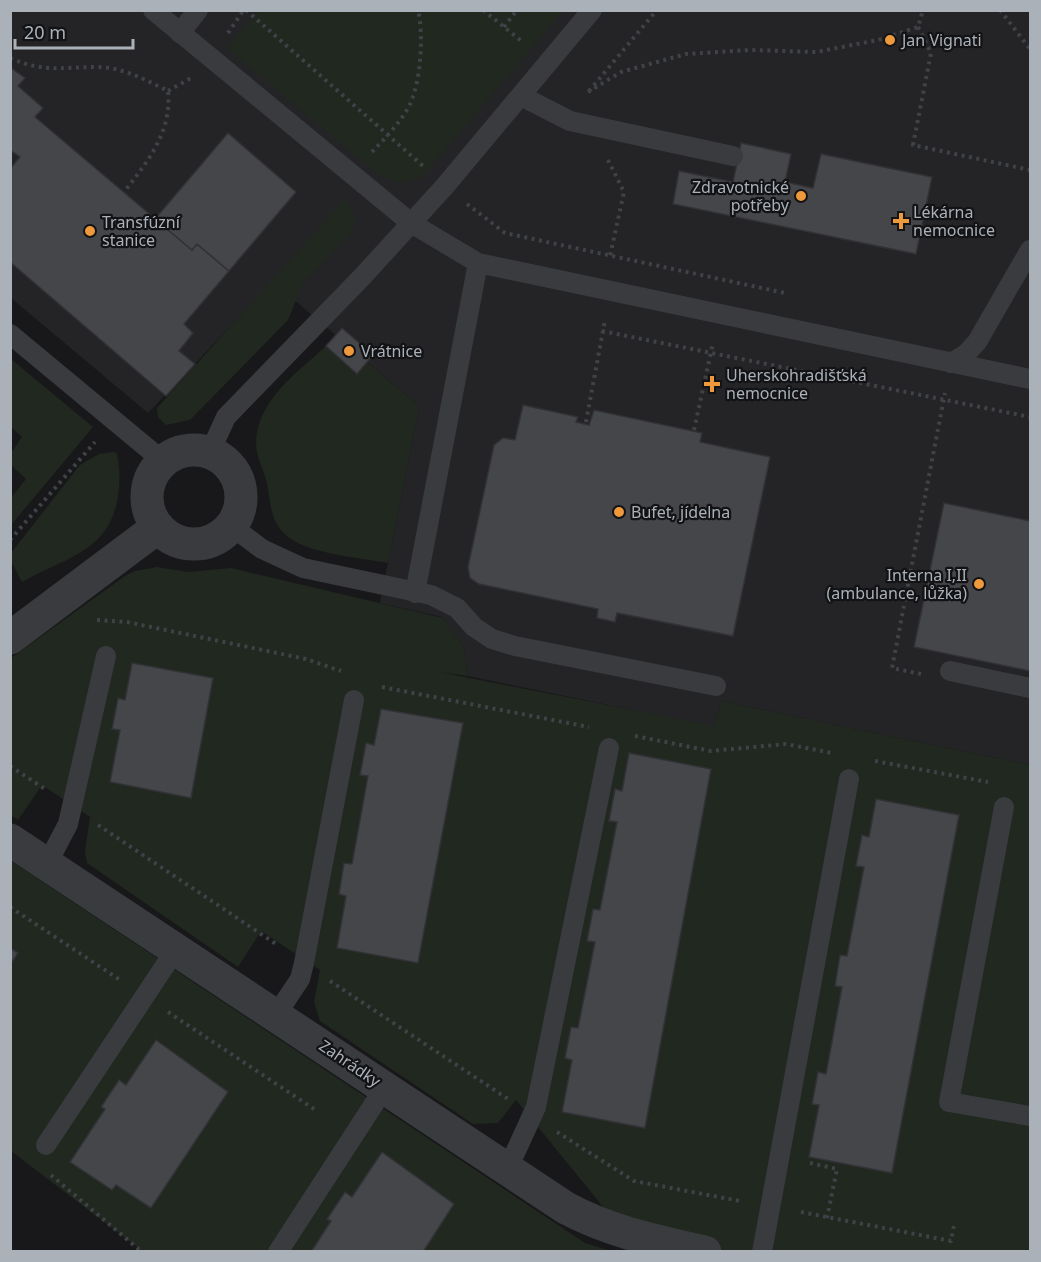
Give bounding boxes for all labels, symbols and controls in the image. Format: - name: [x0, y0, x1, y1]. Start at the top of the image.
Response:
- scale bar: [15, 12, 134, 50]
- text: 20 m: [24, 20, 66, 44]
- place label: Jan Vignati: [900, 29, 982, 51]
- marker: Jan Vignati: [883, 33, 897, 47]
- place label: Zdravotnické potřeby: [692, 176, 790, 216]
- marker: Zdravotnické potřeby: [794, 189, 808, 203]
- place label: Lékárna nemocnice: [913, 201, 995, 241]
- place label: Transfúzní stanice: [102, 211, 181, 251]
- marker: Lékárna nemocnice: [894, 214, 908, 228]
- marker: Transfúzní stanice: [83, 224, 97, 238]
- place label: Vrátnice: [361, 340, 422, 362]
- marker: Vrátnice: [342, 344, 356, 358]
- place label: Uherskohradišťská nemocnice: [726, 364, 867, 404]
- marker: Uherskohradišťská nemocnice: [703, 375, 721, 393]
- place label: Bufet, jídelna: [631, 501, 730, 523]
- marker: Bufet, jídelna: [612, 505, 626, 519]
- place label: Interna I,II (ambulance, lůžka): [827, 564, 967, 604]
- marker: Interna I,II (ambulance, lůžka): [972, 577, 986, 591]
- street label: Zahrádky: [315, 1034, 386, 1092]

